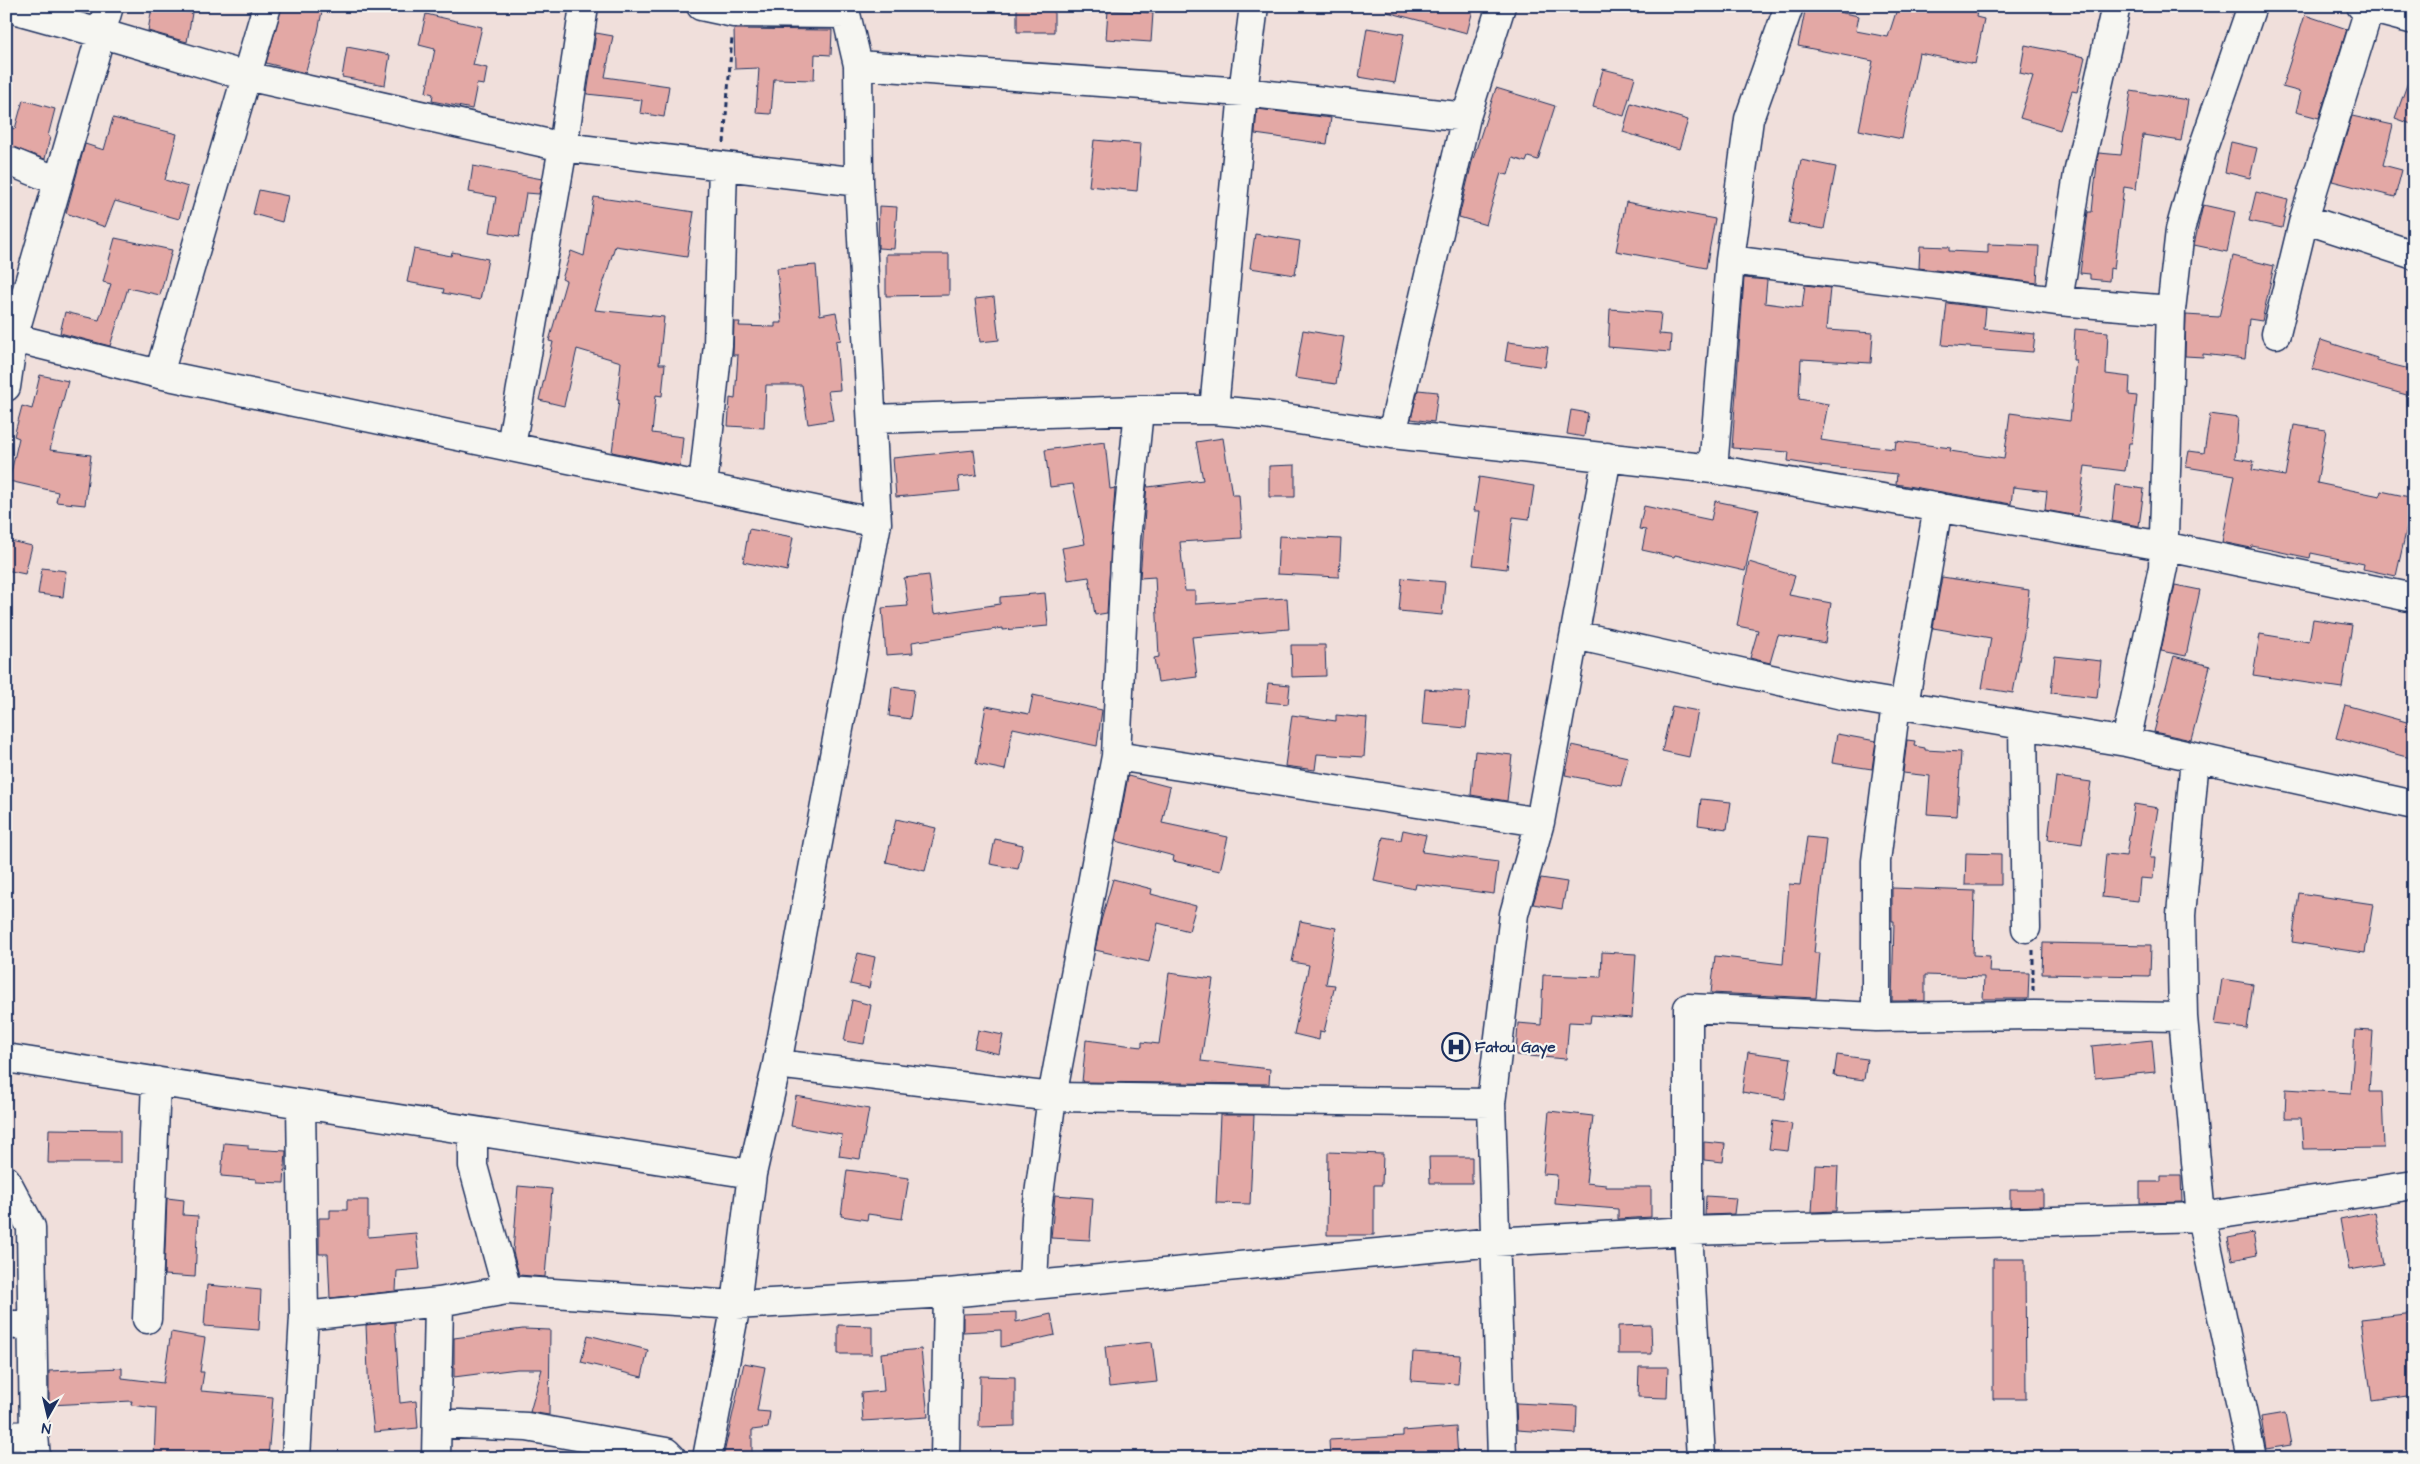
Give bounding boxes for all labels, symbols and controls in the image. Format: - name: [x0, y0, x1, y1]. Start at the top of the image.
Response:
- hospital icon: Fatou Gaye: [1441, 1032, 1471, 1062]
- place label: Fatou Gaye: [1475, 1037, 1556, 1059]
- north arrow: [22, 1392, 72, 1442]
- text: N: [40, 1417, 52, 1438]

